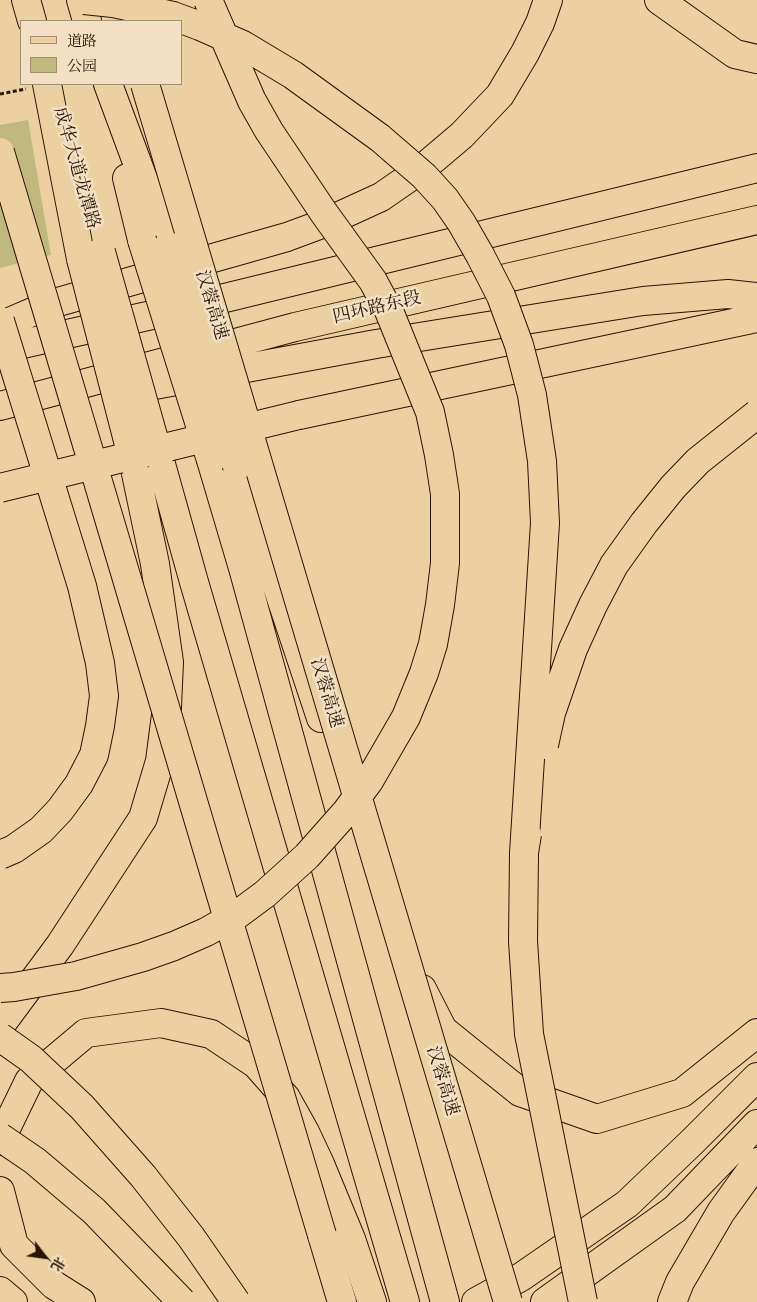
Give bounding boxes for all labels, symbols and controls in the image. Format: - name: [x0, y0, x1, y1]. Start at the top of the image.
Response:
- legend: [20, 20, 182, 85]
- text: 道路: [67, 30, 97, 51]
- text: 公园: [67, 55, 97, 76]
- street label: 成华大道龙潭路: [48, 104, 104, 232]
- street label: 汉蓉高速: [190, 267, 232, 343]
- street label: 四环路东段: [331, 287, 423, 329]
- street label: 汉蓉高速: [305, 655, 347, 731]
- street label: 汉蓉高速: [421, 1043, 463, 1119]
- north arrow: [20, 1232, 70, 1282]
- text: 北: [46, 1253, 70, 1276]

